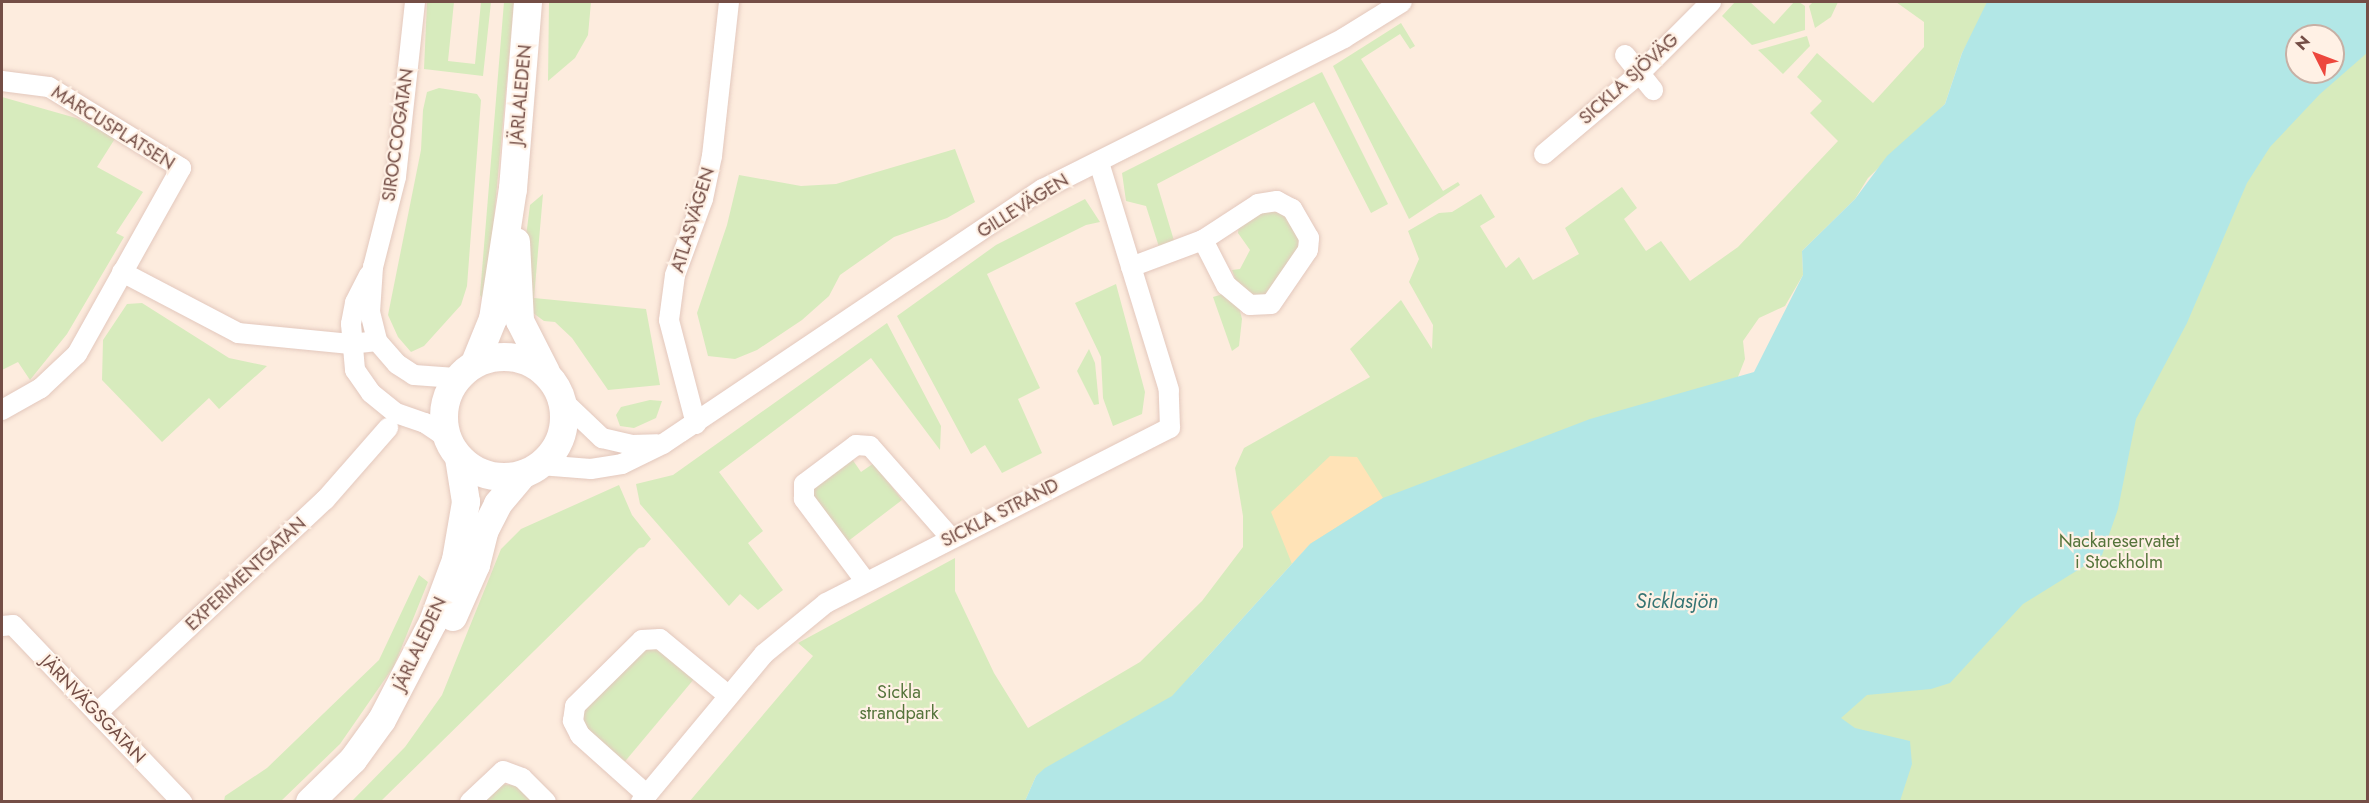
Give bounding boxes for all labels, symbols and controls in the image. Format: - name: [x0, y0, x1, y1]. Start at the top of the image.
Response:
- north arrow: [2285, 24, 2345, 84]
- street label: SICKLA SJÖVÄG: [1575, 29, 1683, 129]
- text: N: [2290, 31, 2316, 55]
- street label: JÄRLALEDEN: [506, 44, 536, 146]
- street label: SIROCCOGATAN: [378, 67, 418, 203]
- street label: MARCUSPLATSEN: [47, 81, 179, 175]
- street label: ATLASVÄGEN: [667, 165, 719, 275]
- street label: GILLEVÄGEN: [973, 169, 1073, 243]
- street label: SICKLA STRAND: [938, 474, 1062, 552]
- street label: EXPERIMENTGATAN: [181, 513, 311, 635]
- park label: Nackareservatet i Stockholm: [2059, 531, 2179, 574]
- water label: Sicklasjön: [1636, 589, 1718, 613]
- street label: JÄRLALEDEN: [389, 594, 451, 694]
- street label: JÄRNVÄGSGATAN: [36, 650, 150, 768]
- park label: Sickla strandpark: [859, 682, 939, 724]

